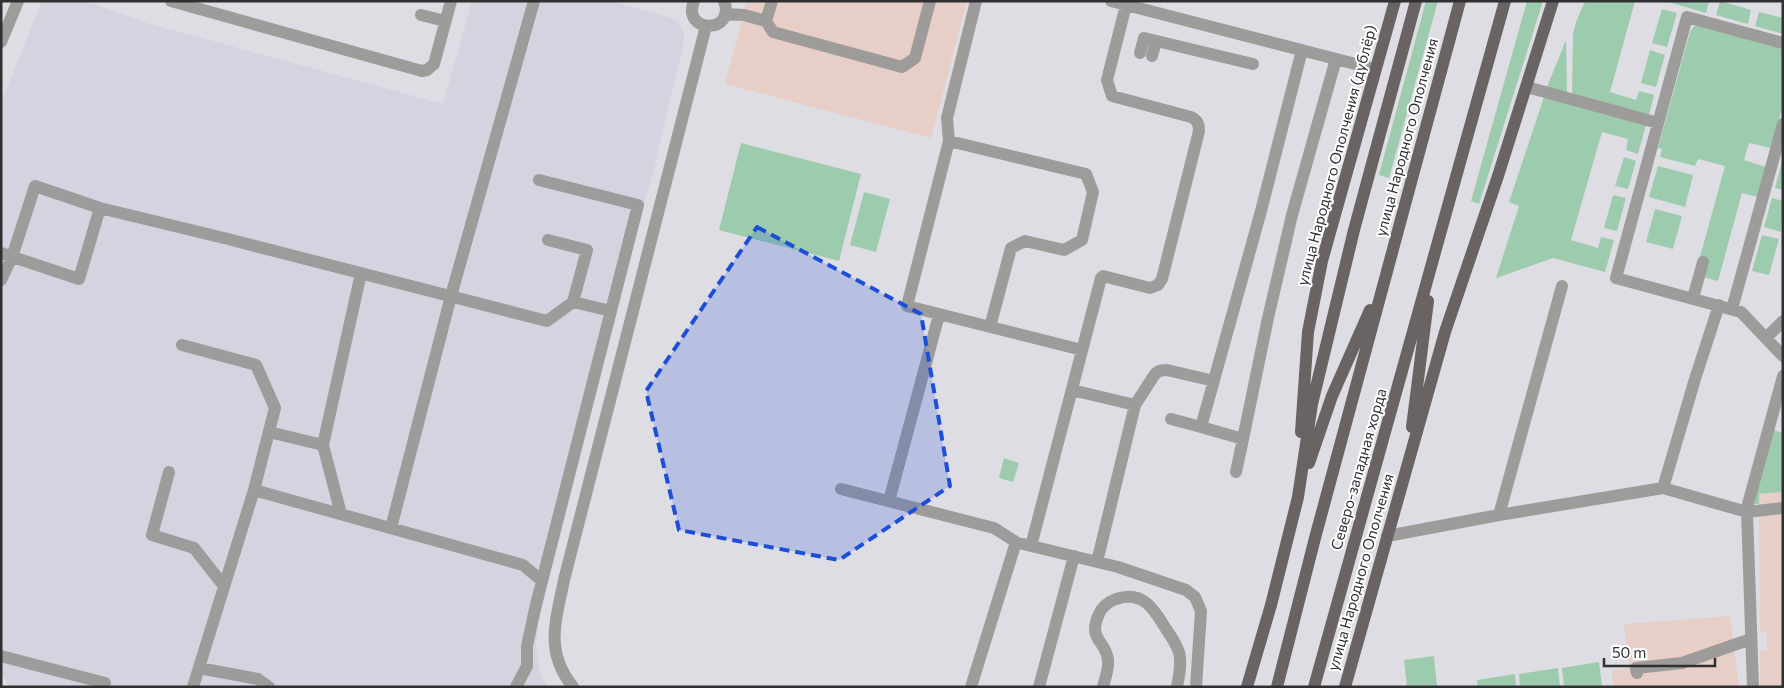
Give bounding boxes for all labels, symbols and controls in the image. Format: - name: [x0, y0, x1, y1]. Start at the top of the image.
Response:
- street label: улица Народного Ополчения (дублёр): [1292, 23, 1380, 287]
- street label: улица Народного Ополчения: [1371, 36, 1441, 238]
- street label: Северо-западная хорда: [1326, 386, 1390, 552]
- street label: улица Народного Ополчения: [1323, 471, 1397, 673]
- scale bar: [1604, 636, 1715, 668]
- text: 50 m: [1612, 643, 1646, 661]

